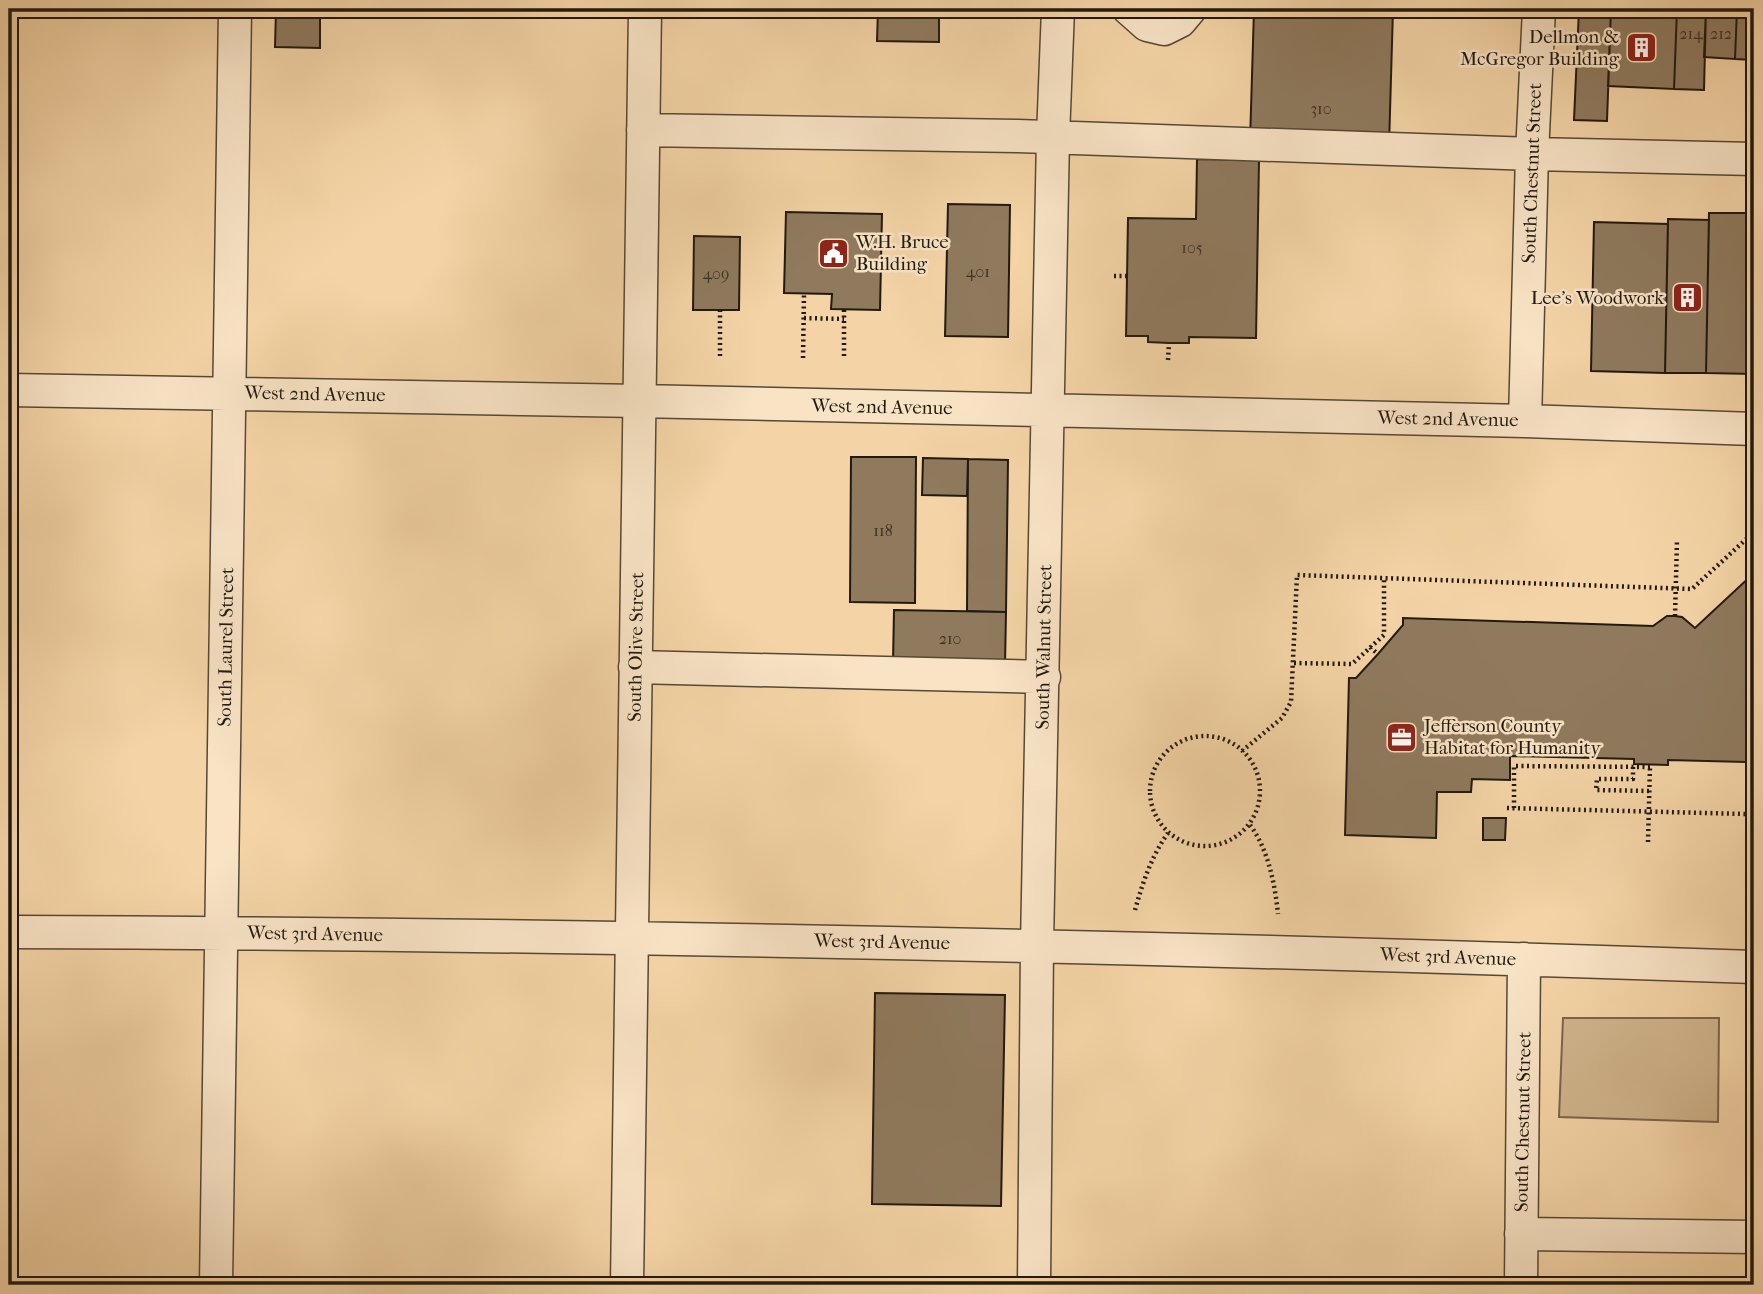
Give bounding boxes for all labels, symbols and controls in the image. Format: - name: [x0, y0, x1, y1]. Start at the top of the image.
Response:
- house number: 214: [1679, 24, 1703, 43]
- house number: 212: [1710, 24, 1732, 43]
- place label: Dellmon & McGregor Building: [1460, 26, 1620, 70]
- building icon: Dellmon & McGregor Building: [1625, 31, 1659, 65]
- street label: South Chestnut Street: [1518, 82, 1546, 264]
- house number: 310: [1310, 99, 1332, 118]
- place label: W.H. Bruce Building: [855, 231, 949, 275]
- public building icon: W.H. Bruce Building: [816, 236, 850, 270]
- house number: 105: [1181, 238, 1203, 257]
- house number: 401: [966, 262, 990, 281]
- house number: 409: [703, 264, 729, 283]
- building icon: Lee's Woodwork: [1670, 281, 1704, 315]
- place label: Lee's Woodwork: [1531, 287, 1664, 309]
- street label: West 2nd Avenue: [243, 382, 386, 406]
- street label: West 2nd Avenue: [810, 395, 953, 419]
- street label: West 2nd Avenue: [1376, 407, 1519, 431]
- house number: 118: [873, 521, 893, 540]
- street label: South Walnut Street: [1032, 564, 1056, 730]
- street label: South Laurel Street: [214, 567, 238, 727]
- street label: South Olive Street: [624, 572, 648, 722]
- house number: 210: [939, 629, 961, 648]
- place label: Jefferson County Habitat for Humanity: [1422, 715, 1602, 759]
- office icon: Jefferson County Habitat for Humanity: [1384, 720, 1418, 754]
- street label: West 3rd Avenue: [246, 922, 383, 946]
- street label: West 3rd Avenue: [813, 930, 950, 954]
- street label: West 3rd Avenue: [1379, 944, 1516, 970]
- street label: South Chestnut Street: [1510, 1031, 1536, 1212]

